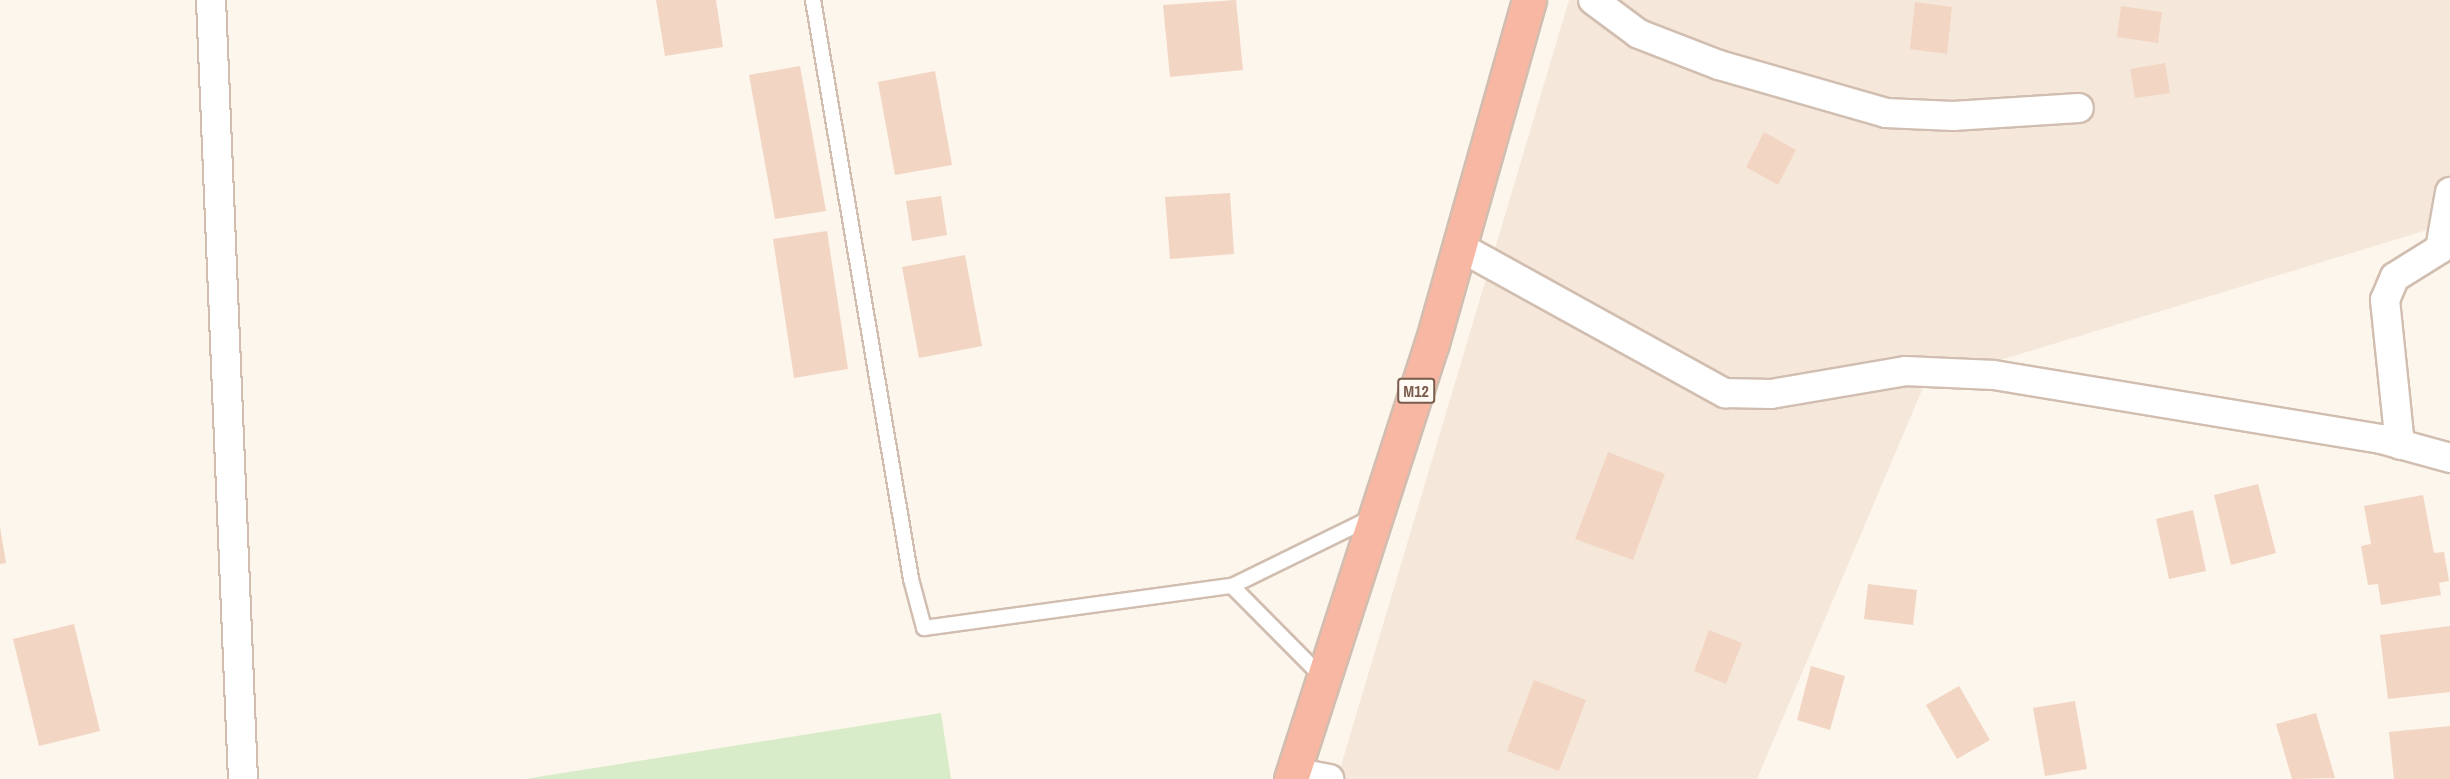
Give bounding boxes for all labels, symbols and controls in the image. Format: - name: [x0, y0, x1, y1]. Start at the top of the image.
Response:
- road number: M12: [1396, 378, 1436, 404]

